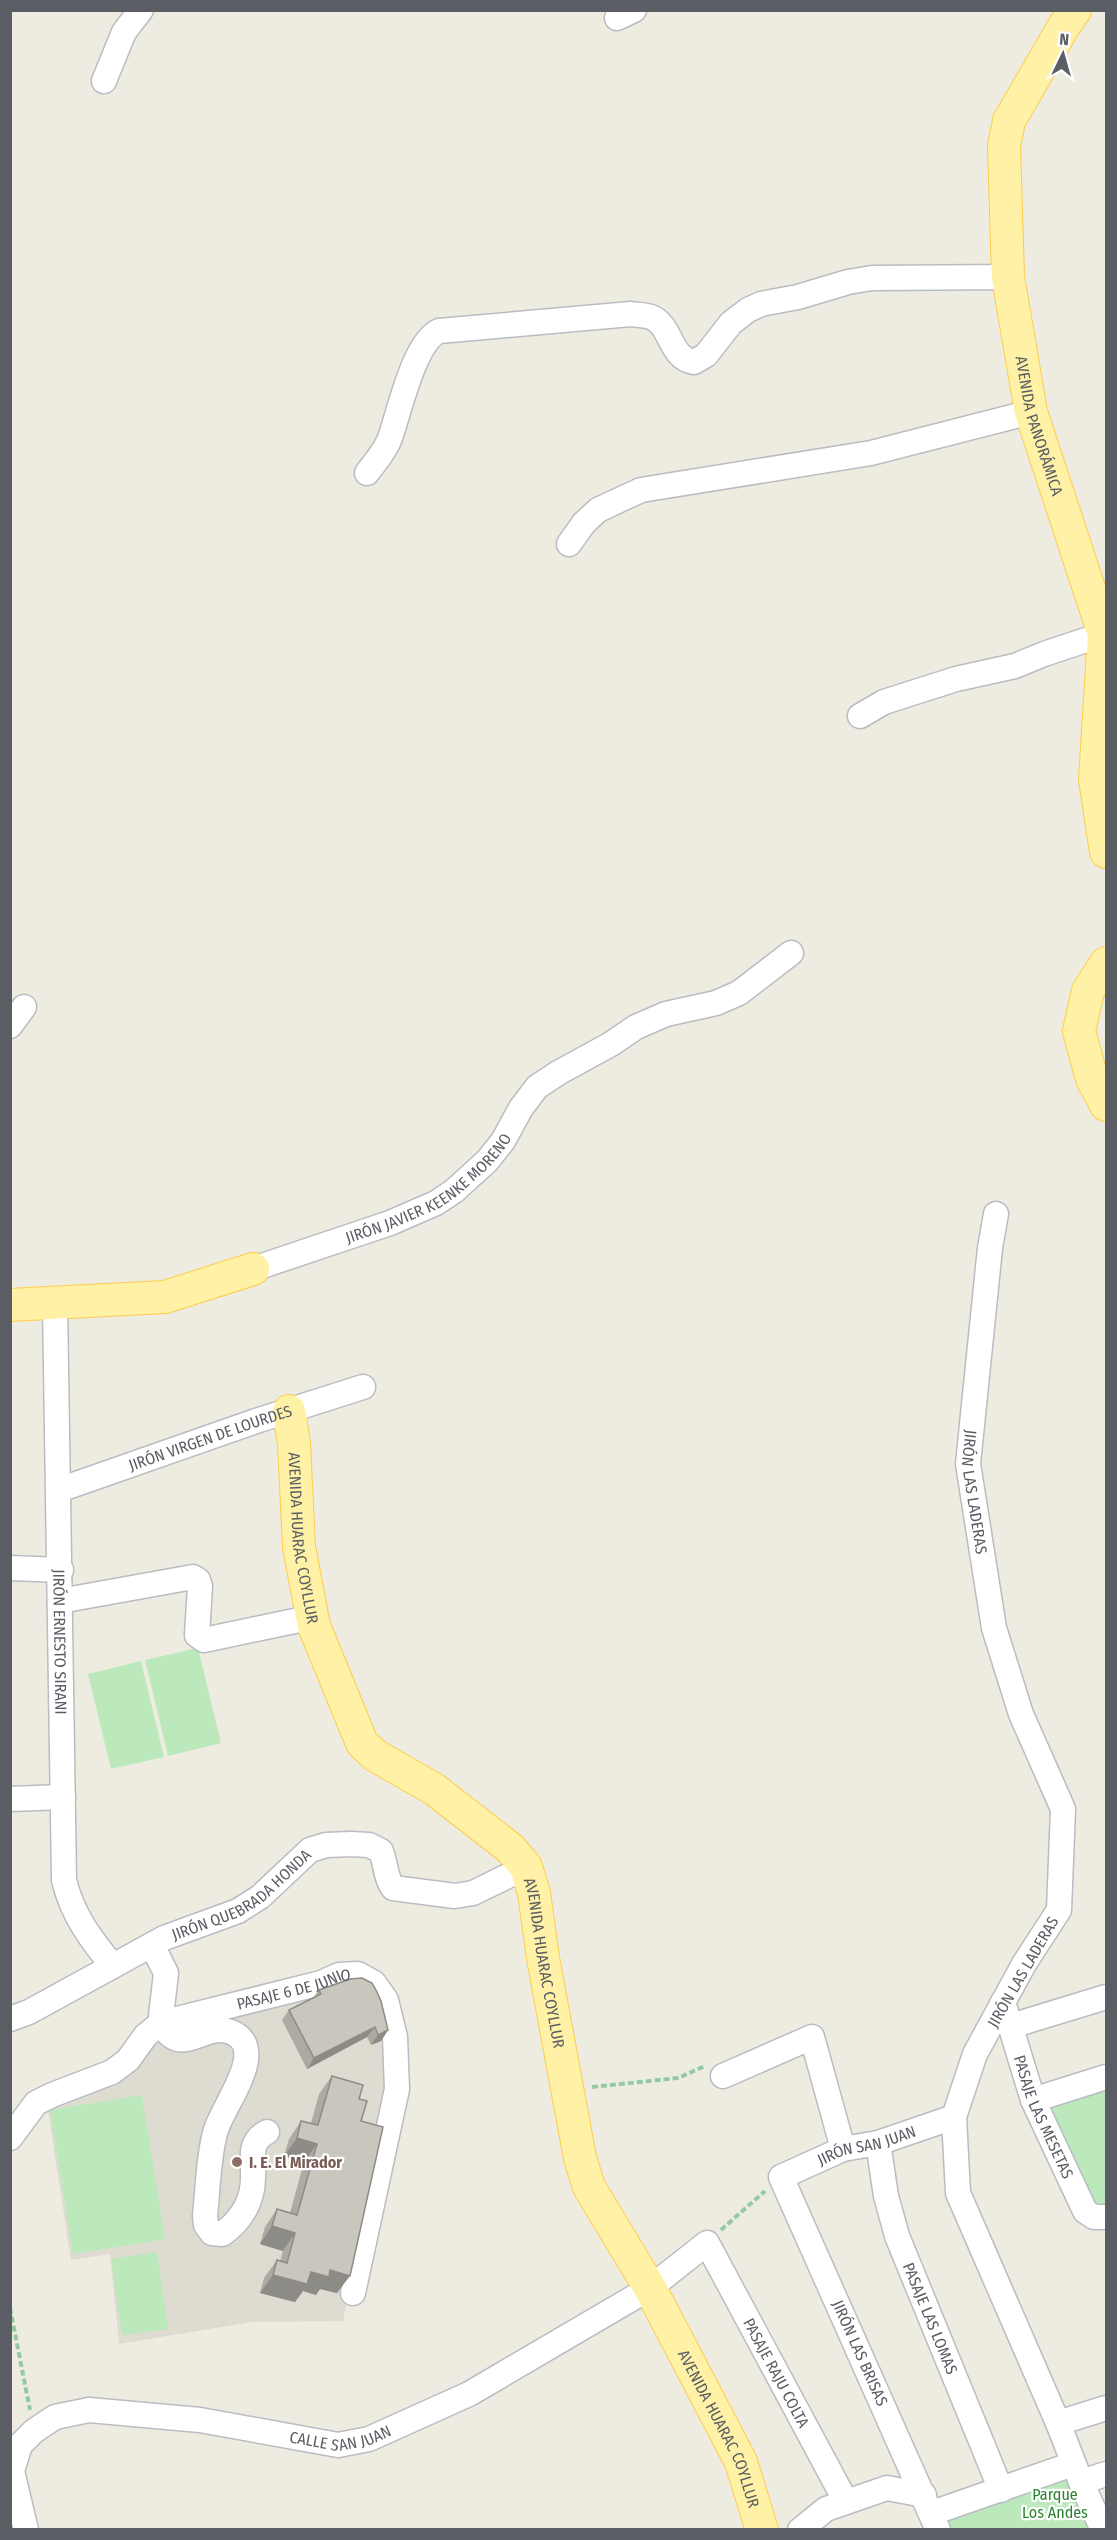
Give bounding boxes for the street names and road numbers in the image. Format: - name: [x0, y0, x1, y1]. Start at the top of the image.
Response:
- street label: AVENIDA PANORÁMICA: [1012, 354, 1067, 498]
- street label: JIRÓN JAVIER KEENKE MORENO: [343, 1130, 515, 1247]
- street label: JIRÓN VIRGEN DE LOURDES: [126, 1401, 294, 1474]
- street label: JIRÓN LAS LADERAS: [958, 1429, 992, 1555]
- street label: AVENIDA HUARAC COYLLUR: [285, 1452, 323, 1626]
- street label: JIRÓN ERNESTO SIRANI: [50, 1569, 71, 1715]
- street label: JIRÓN QUEBRADA HONDA: [169, 1845, 315, 1944]
- street label: AVENIDA HUARAC COYLLUR: [520, 1875, 569, 2050]
- street label: JIRÓN LAS LADERAS: [983, 1913, 1063, 2031]
- street label: PASAJE 6 DE JUNIO: [235, 1965, 351, 2013]
- street label: PASAJE LAS MESETAS: [1010, 2053, 1078, 2182]
- street label: JIRÓN SAN JUAN: [814, 2121, 918, 2169]
- street label: PASAJE LAS LOMAS: [899, 2260, 962, 2377]
- street label: JIRÓN LAS BRISAS: [828, 2297, 892, 2409]
- street label: PASAJE RAJU COLTA: [740, 2315, 814, 2431]
- street label: AVENIDA HUARAC COYLLUR: [674, 2346, 764, 2510]
- street label: CALLE SAN JUAN: [288, 2421, 394, 2455]

